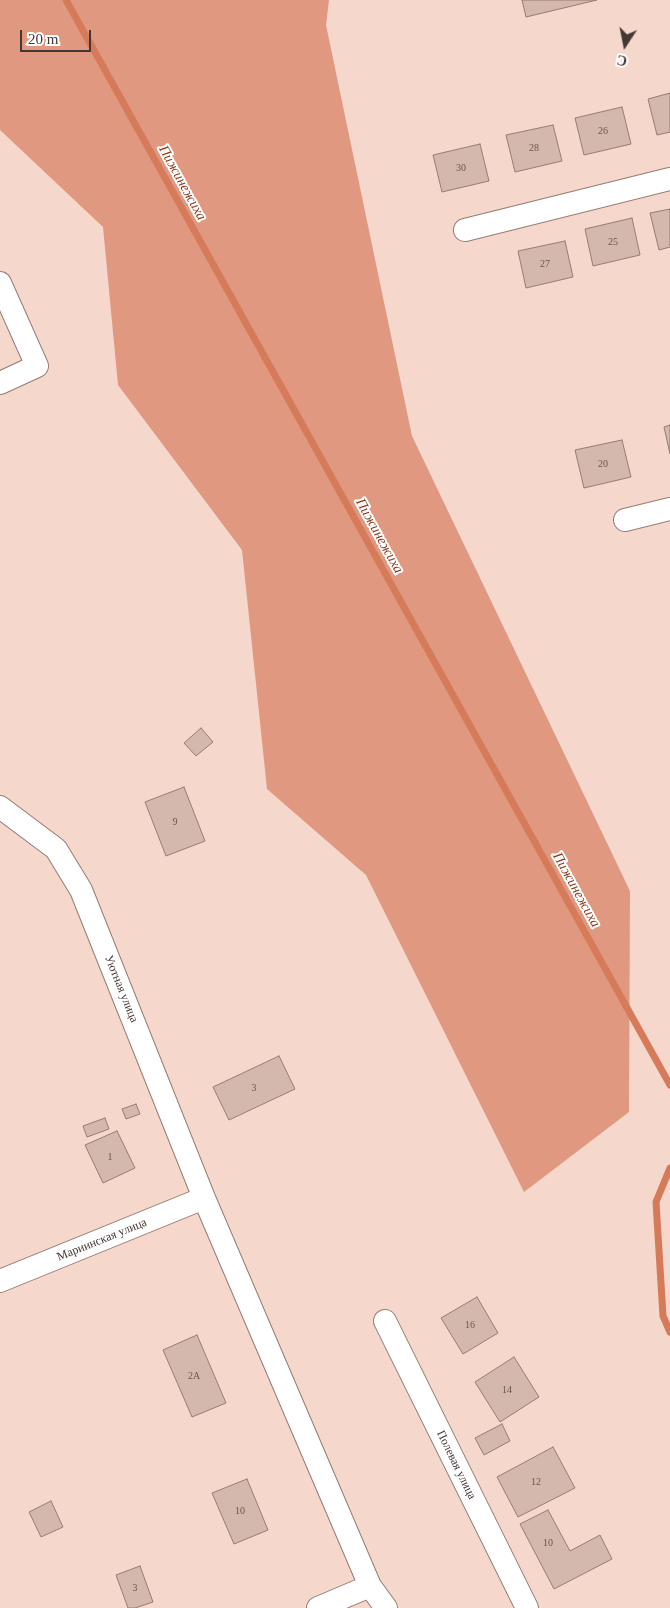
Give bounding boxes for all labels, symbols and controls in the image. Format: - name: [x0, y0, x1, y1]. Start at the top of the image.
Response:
- scale bar: [22, 20, 94, 52]
- north arrow: [600, 20, 650, 70]
- text: 20 m: [28, 31, 58, 47]
- text: С: [616, 52, 628, 69]
- house number: 26: [598, 125, 608, 137]
- house number: 28: [529, 142, 539, 154]
- water label: Пижинежиха: [155, 143, 209, 223]
- house number: 30: [456, 162, 466, 174]
- house number: 25: [608, 236, 618, 248]
- house number: 27: [540, 258, 550, 270]
- house number: 20: [598, 458, 608, 470]
- water label: Пижинежиха: [352, 496, 406, 576]
- house number: 9: [172, 816, 178, 828]
- water label: Пижинежиха: [549, 850, 603, 930]
- street label: Уютная улица: [101, 953, 141, 1025]
- house number: 3: [252, 1082, 256, 1094]
- house number: 1: [108, 1151, 112, 1163]
- street label: Мариинская улица: [55, 1215, 149, 1265]
- house number: 16: [465, 1319, 475, 1331]
- house number: 2А: [188, 1370, 200, 1382]
- house number: 14: [502, 1384, 512, 1396]
- street label: Полевая улица: [433, 1428, 479, 1502]
- house number: 12: [531, 1476, 541, 1488]
- house number: 10: [235, 1505, 245, 1517]
- house number: 10: [543, 1537, 553, 1549]
- house number: 3: [132, 1582, 138, 1594]

